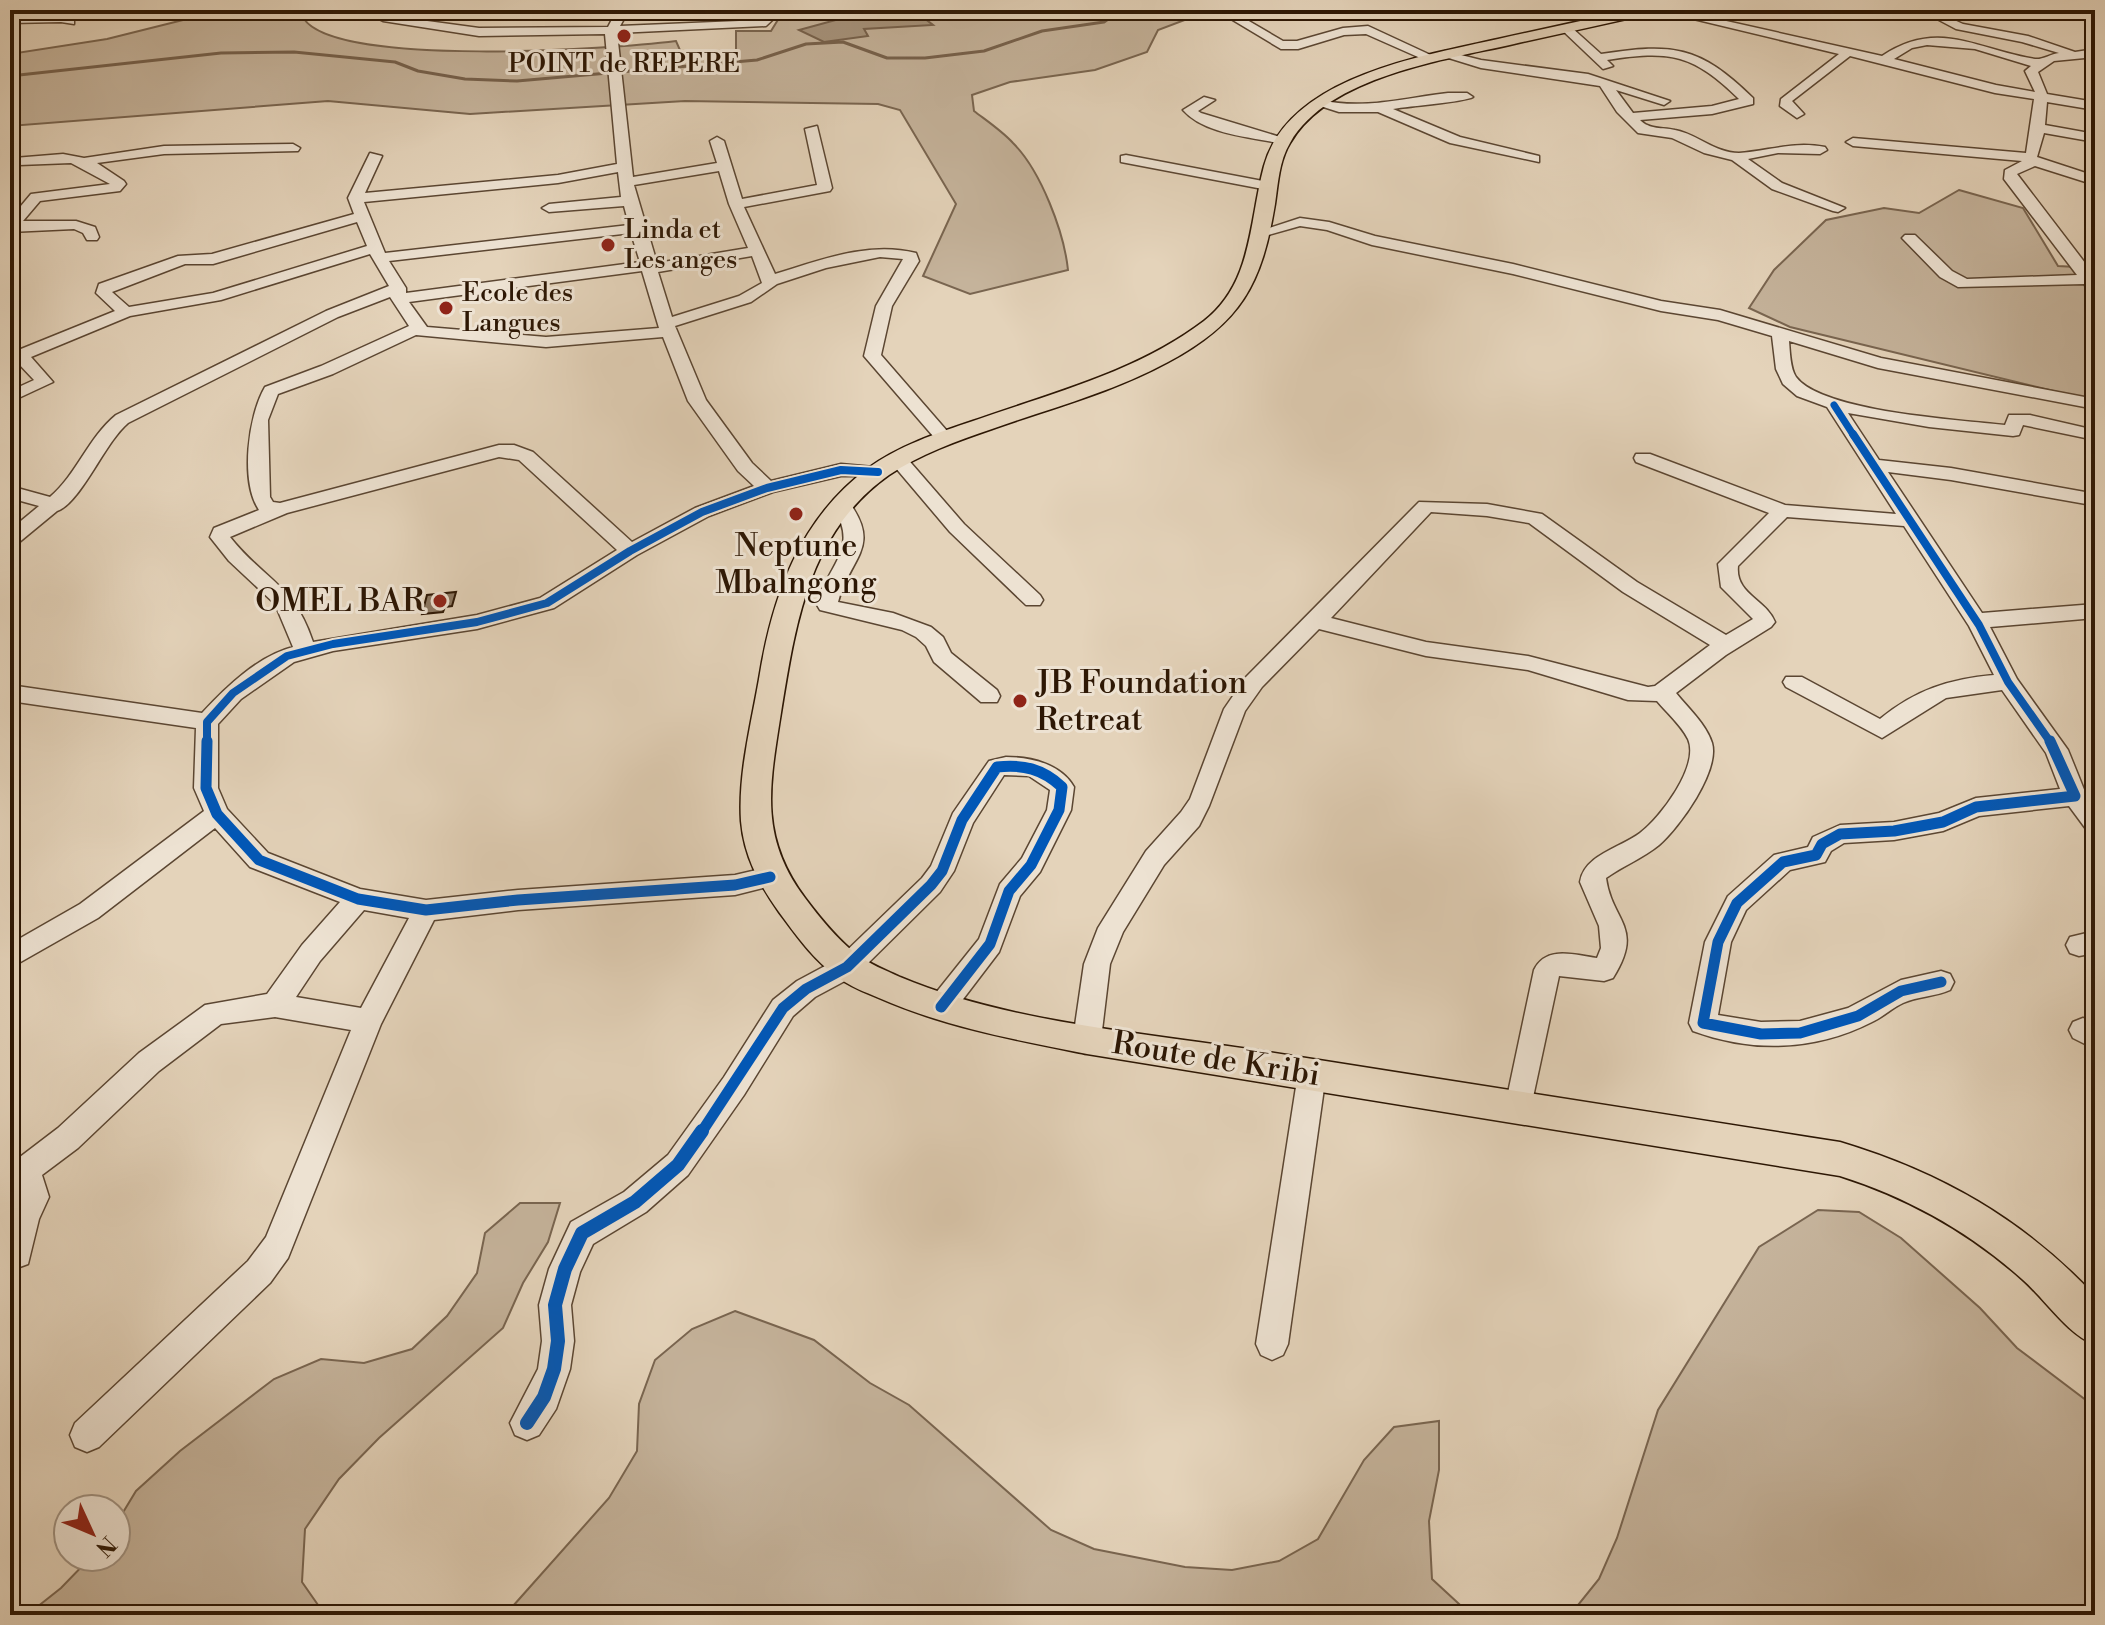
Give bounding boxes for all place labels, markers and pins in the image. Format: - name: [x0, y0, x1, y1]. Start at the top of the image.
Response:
- marker: POINT de REPERE: [615, 27, 633, 45]
- place label: POINT de REPERE: [508, 48, 740, 80]
- place label: Linda et Les anges: [624, 214, 737, 276]
- marker: Linda et Les anges: [599, 236, 617, 254]
- place label: Ecole des Langues: [462, 277, 573, 339]
- marker: Ecole des Langues: [437, 299, 455, 317]
- marker: Neptune Mbalngong: [787, 505, 805, 523]
- place label: Neptune Mbalngong: [715, 526, 877, 603]
- place label: OMEL BAR: [255, 581, 425, 621]
- marker: OMEL BAR: [431, 592, 449, 610]
- place label: JB Foundation Retreat: [1035, 663, 1247, 740]
- marker: JB Foundation Retreat: [1011, 692, 1029, 710]

